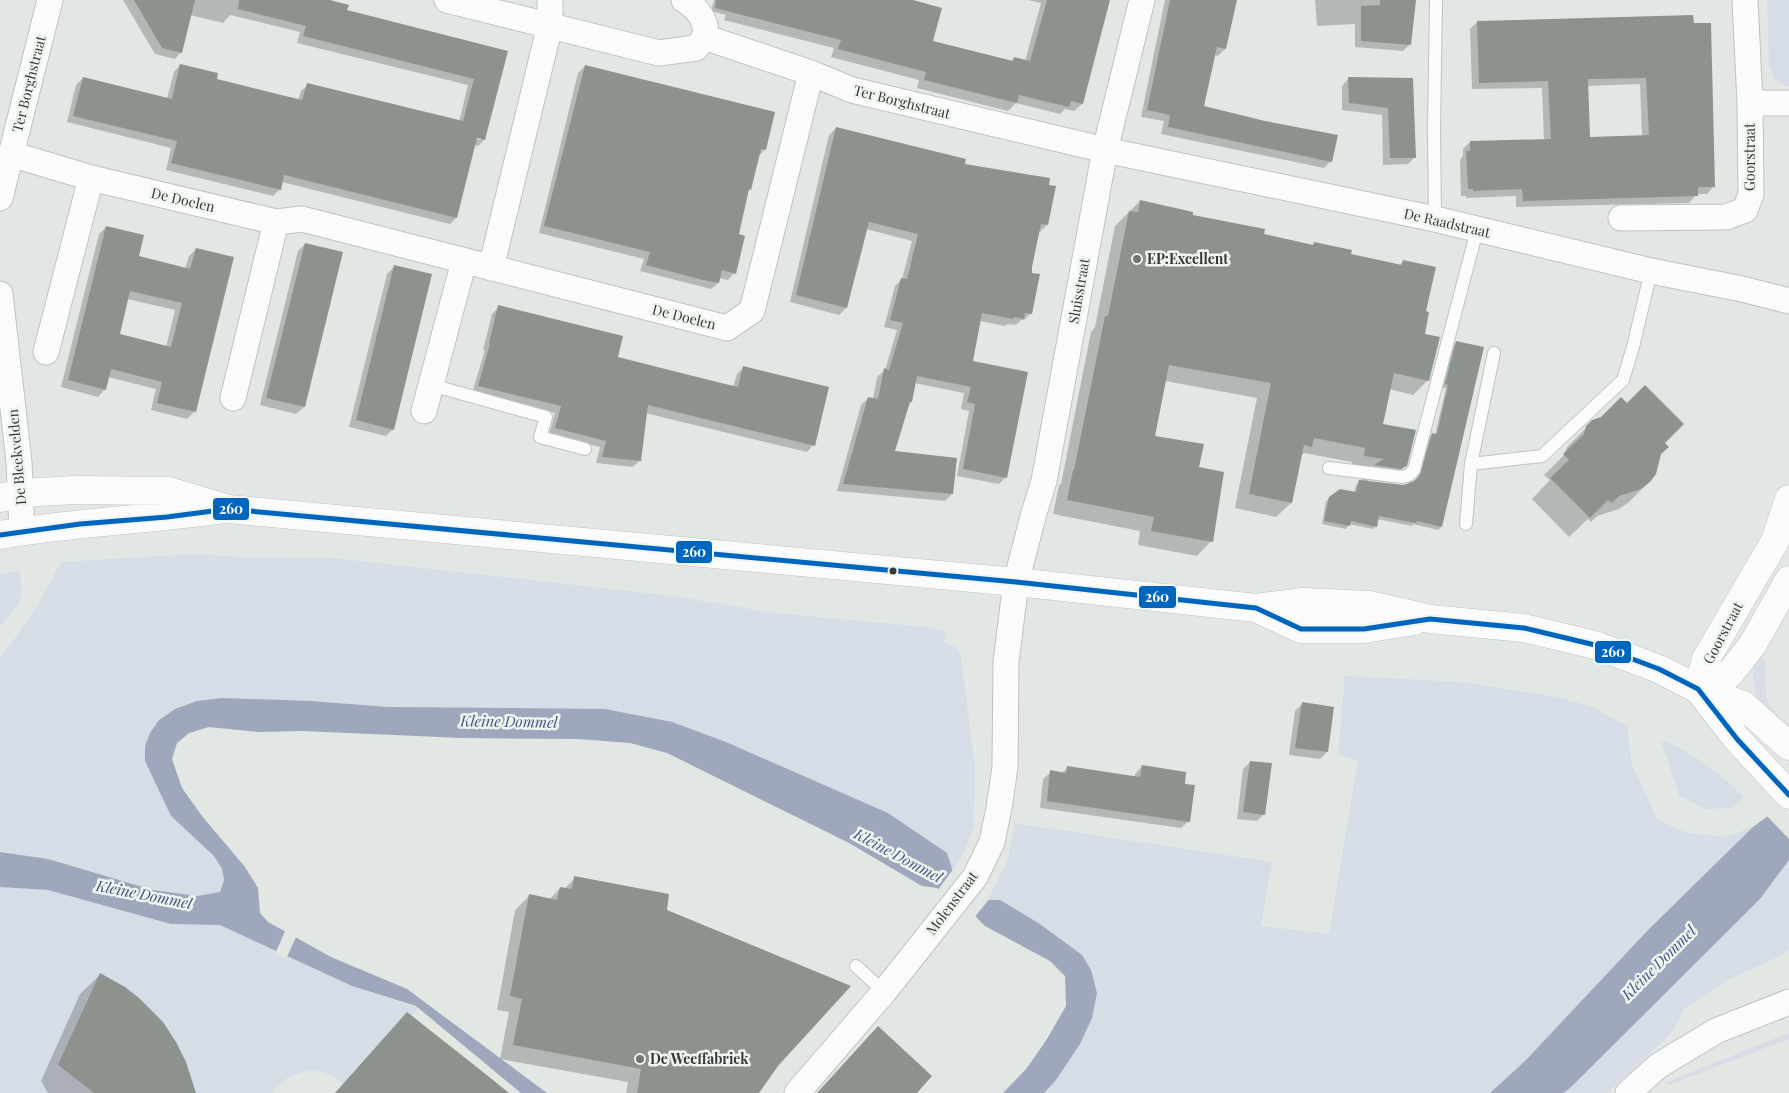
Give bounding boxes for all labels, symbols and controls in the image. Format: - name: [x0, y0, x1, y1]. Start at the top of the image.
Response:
- street label: Ter Borghstraat: [7, 32, 50, 134]
- street label: Ter Borghstraat: [852, 80, 954, 123]
- street label: Goorstraat: [1740, 122, 1759, 191]
- street label: De Doelen: [149, 183, 217, 216]
- street label: De Raadstraat: [1402, 203, 1493, 242]
- place label: EP:Excellent: [1147, 249, 1228, 268]
- marker: EP:Excellent: [1131, 253, 1143, 265]
- street label: Sluisstraat: [1063, 256, 1094, 325]
- street label: De Doelen: [650, 299, 719, 334]
- street label: De Bleekvelden: [3, 408, 30, 506]
- line badge: 260: [212, 497, 250, 521]
- text: 260: [219, 499, 243, 518]
- line badge: 260: [675, 540, 713, 564]
- text: 260: [682, 542, 706, 561]
- unlabelled marker: [888, 566, 898, 576]
- line badge: 260: [1138, 585, 1177, 609]
- text: 260: [1145, 587, 1169, 606]
- street label: Goorstraat: [1698, 597, 1747, 667]
- line badge: 260: [1594, 640, 1632, 664]
- text: 260: [1601, 642, 1625, 661]
- water label: Kleine Dommel: [459, 710, 559, 732]
- water label: Kleine Dommel: [850, 823, 947, 887]
- street label: Molenstraat: [921, 866, 982, 938]
- water label: Kleine Dommel: [94, 875, 195, 913]
- water label: Kleine Dommel: [1616, 920, 1700, 1004]
- place label: De Weeffabriek: [650, 1049, 749, 1068]
- marker: De Weeffabriek: [634, 1053, 646, 1065]

